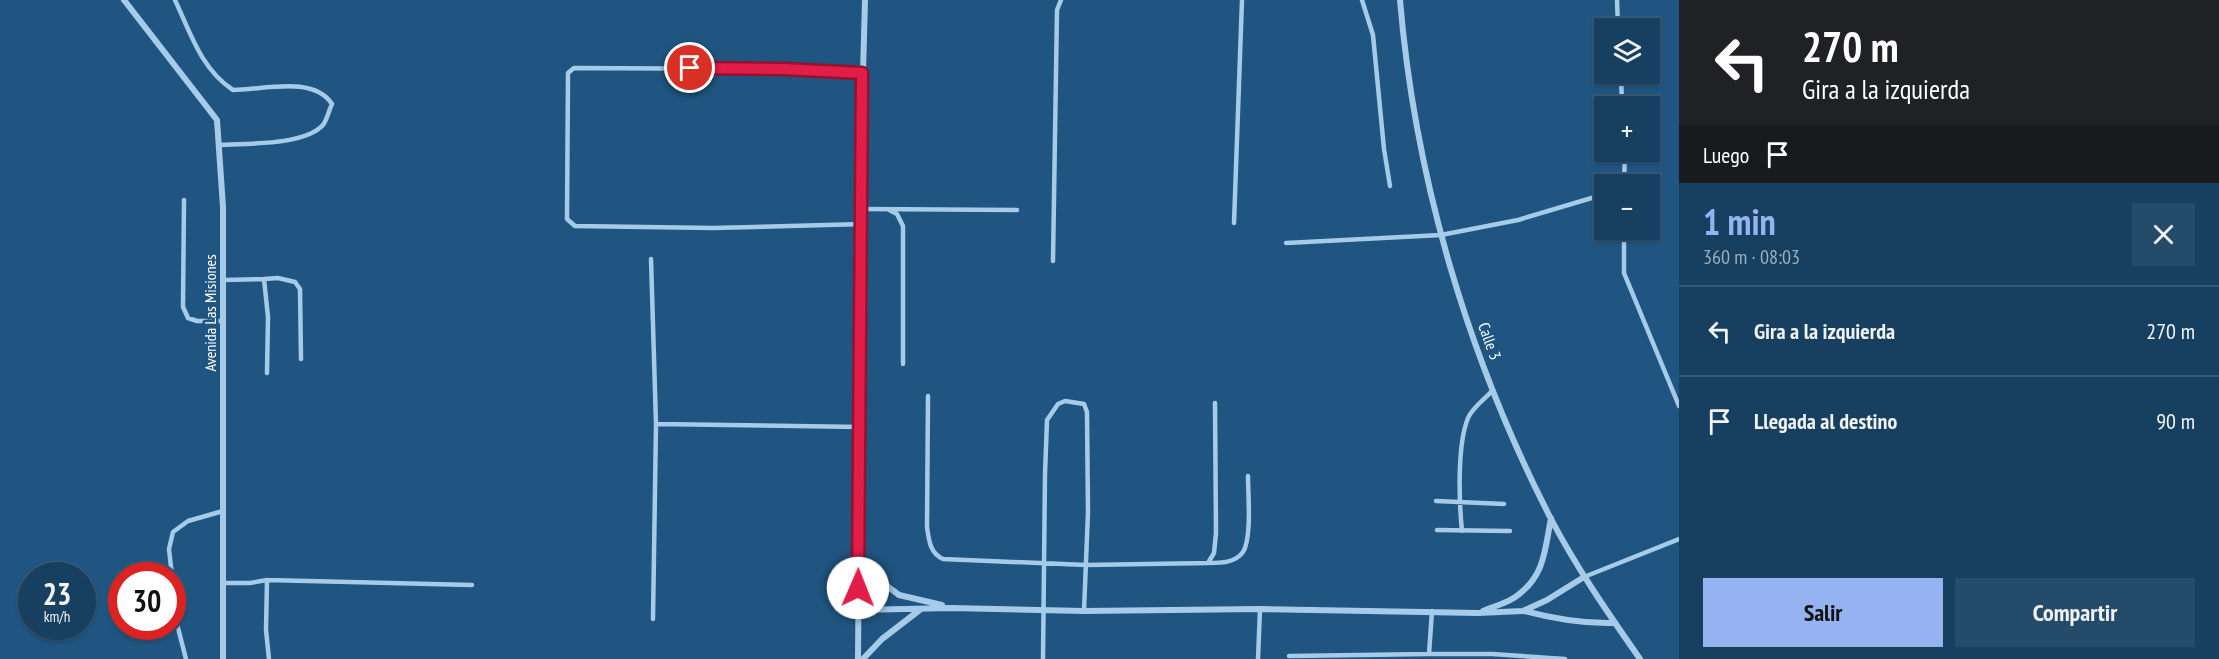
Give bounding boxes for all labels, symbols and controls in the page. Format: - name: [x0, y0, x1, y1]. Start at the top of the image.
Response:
- map controls: [1594, 18, 1660, 240]
- button: layers: [1594, 18, 1660, 84]
- text: 270 m: [1802, 19, 1899, 74]
- icon: left: [1703, 24, 1781, 102]
- pin: [664, 42, 715, 93]
- icon: arrive: [673, 51, 706, 84]
- text: Gira a la izquierda: [1802, 72, 1970, 106]
- button: +: [1594, 96, 1660, 162]
- icon: arrive: [1761, 138, 1794, 171]
- text: Luego: [1703, 141, 1749, 169]
- button: −: [1594, 174, 1660, 240]
- text: 1 min: [1703, 198, 1776, 245]
- button: close: [2132, 203, 2195, 266]
- text: 360 m · 08:03: [1703, 244, 1800, 270]
- street label: Avenida Las Misiones: [200, 254, 220, 372]
- icon: left: [1703, 315, 1736, 348]
- text: Gira a la izquierda: [1754, 317, 1895, 345]
- text: 270 m: [2146, 317, 2195, 345]
- street label: Calle 3: [1474, 320, 1506, 362]
- icon: arrive: [1703, 405, 1736, 438]
- text: Llegada al destino: [1754, 407, 1897, 435]
- text: 90 m: [2156, 407, 2195, 435]
- position arrow: [826, 556, 890, 620]
- speed limit sign: 30: [108, 562, 186, 640]
- text: 23: [43, 574, 71, 613]
- button: Salir: [1703, 578, 1943, 647]
- button: Compartir: [1955, 578, 2195, 647]
- text: km/h: [44, 607, 70, 626]

